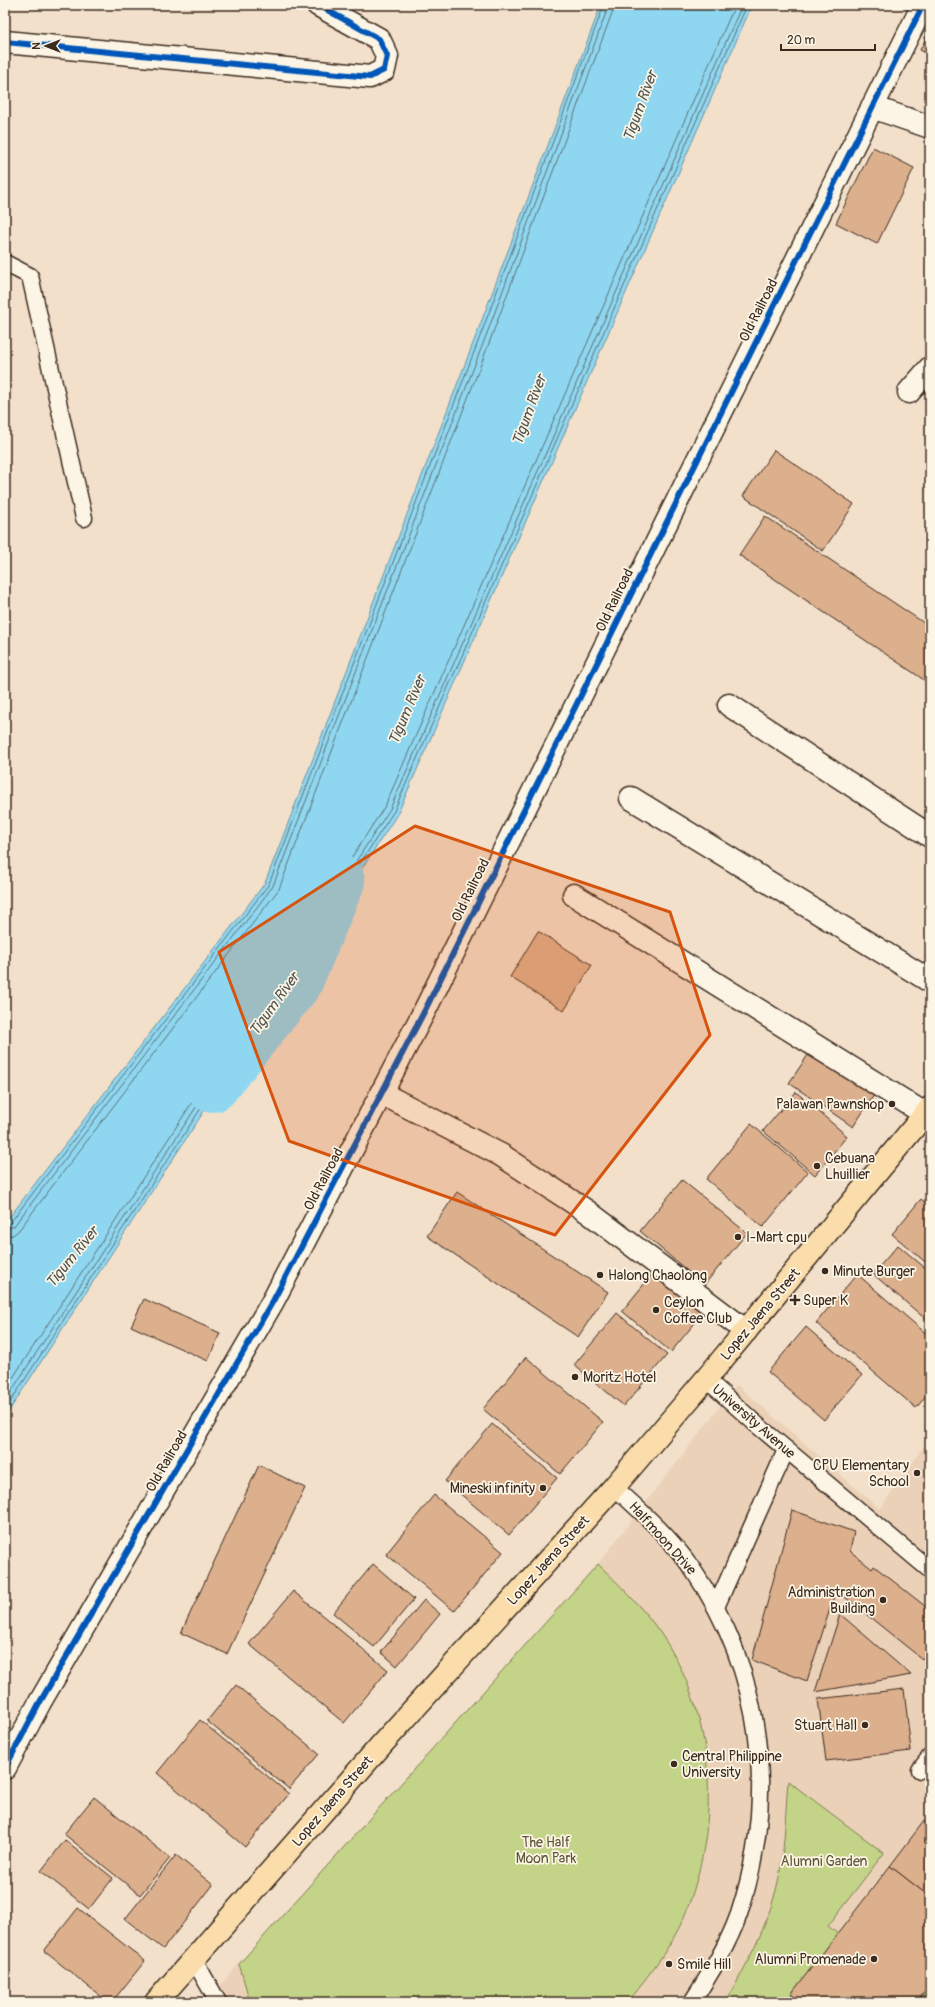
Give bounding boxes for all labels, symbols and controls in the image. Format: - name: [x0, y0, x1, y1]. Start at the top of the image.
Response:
- north arrow: [26, 26, 66, 66]
- scale bar: [781, 26, 875, 52]
- text: 20 m: [787, 33, 816, 48]
- text: N: [30, 42, 43, 50]
- water label: Tigum River: [619, 67, 663, 144]
- street label: Old Railroad: [735, 276, 782, 344]
- water label: Tigum River: [508, 371, 552, 448]
- street label: Old Railroad: [592, 566, 637, 635]
- water label: Tigum River: [384, 671, 431, 748]
- street label: Old Railroad: [448, 856, 493, 925]
- water label: Tigum River: [245, 968, 305, 1040]
- place label: Palawan Pawnshop: [776, 1096, 884, 1113]
- marker: Palawan Pawnshop: [887, 1099, 897, 1109]
- street label: Old Railroad: [300, 1145, 347, 1213]
- place label: Cebuana Lhuillier: [825, 1150, 875, 1183]
- marker: Cebuana Lhuillier: [812, 1161, 822, 1171]
- water label: Tigum River: [42, 1221, 104, 1292]
- place label: I-Mart cpu: [746, 1229, 807, 1246]
- marker: I-Mart cpu: [733, 1232, 743, 1242]
- place label: Minute Burger: [833, 1263, 915, 1280]
- street label: Lopez Jaena Street: [717, 1265, 804, 1364]
- marker: Minute Burger: [820, 1266, 830, 1276]
- place label: Halong Chaolong: [608, 1267, 707, 1284]
- marker: Halong Chaolong: [595, 1270, 605, 1280]
- place label: Super K: [803, 1292, 849, 1309]
- place label: Ceylon Coffee Club: [664, 1294, 732, 1327]
- marker: Super K: [790, 1295, 800, 1305]
- marker: Ceylon Coffee Club: [651, 1305, 661, 1315]
- place label: Moritz Hotel: [583, 1369, 656, 1386]
- marker: Moritz Hotel: [570, 1372, 580, 1382]
- street label: University Avenue: [709, 1381, 799, 1462]
- street label: Old Railroad: [142, 1427, 191, 1495]
- place label: CPU Elementary School: [813, 1457, 909, 1490]
- marker: CPU Elementary School: [912, 1468, 922, 1478]
- place label: Mineski infinity: [450, 1480, 535, 1497]
- marker: Mineski infinity: [538, 1483, 548, 1493]
- street label: Halfmoon Drive: [625, 1498, 700, 1578]
- street label: Lopez Jaena Street: [504, 1512, 593, 1609]
- place label: Administration Building: [787, 1584, 875, 1617]
- marker: Administration Building: [878, 1595, 888, 1605]
- place label: Stuart Hall: [794, 1717, 857, 1734]
- marker: Stuart Hall: [860, 1720, 870, 1730]
- place label: Central Philippine University: [682, 1748, 782, 1781]
- street label: Lopez Jaena Street: [288, 1752, 377, 1850]
- marker: Central Philippine University: [669, 1759, 679, 1769]
- park label: The Half Moon Park: [516, 1834, 576, 1867]
- park label: Alumni Garden: [781, 1853, 868, 1870]
- place label: Alumni Promenade: [754, 1951, 866, 1968]
- marker: Alumni Promenade: [869, 1954, 879, 1964]
- place label: Smile Hill: [677, 1956, 731, 1973]
- marker: Smile Hill: [664, 1959, 674, 1969]

